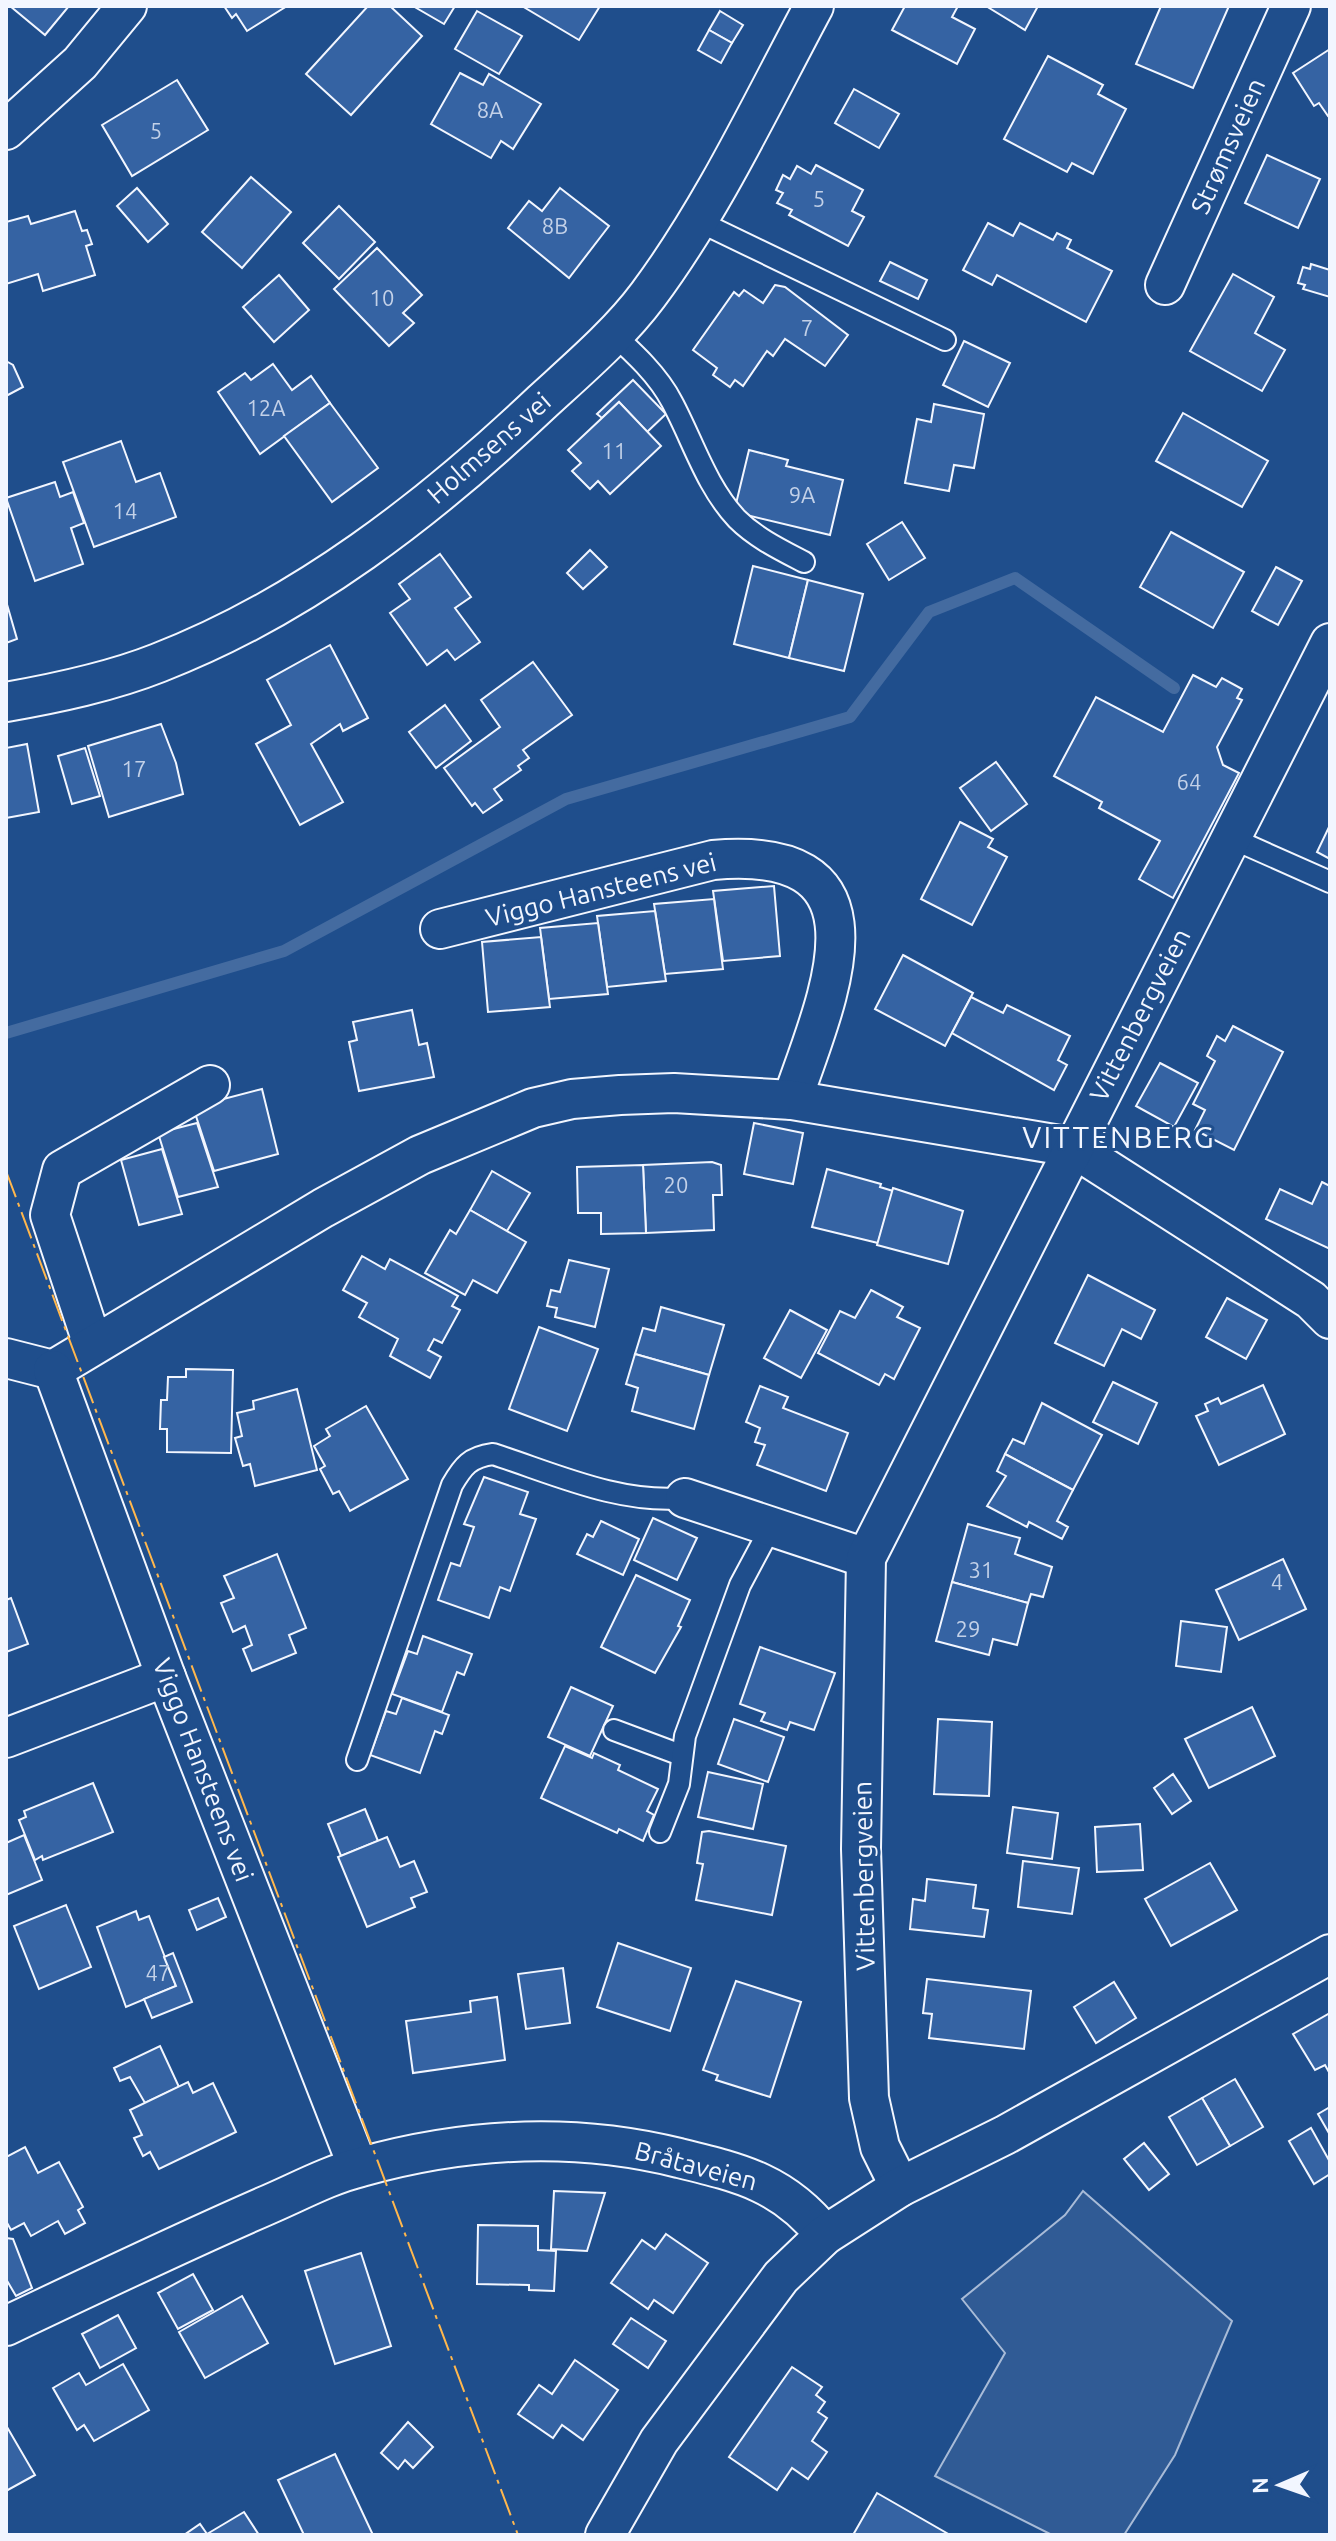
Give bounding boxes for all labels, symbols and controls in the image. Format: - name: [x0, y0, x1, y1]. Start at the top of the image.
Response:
- street label: Strømsveien: [1185, 74, 1270, 218]
- house number: 8A: [477, 97, 504, 122]
- house number: 5: [150, 118, 162, 143]
- house number: 5: [813, 186, 825, 211]
- house number: 8B: [542, 213, 568, 238]
- house number: 10: [370, 285, 394, 310]
- house number: 7: [801, 315, 813, 340]
- street label: Holmsens vei: [421, 386, 556, 509]
- house number: 12A: [246, 395, 286, 420]
- house number: 11: [602, 438, 626, 463]
- house number: 9A: [789, 482, 816, 507]
- house number: 14: [113, 498, 137, 523]
- house number: 17: [122, 756, 146, 781]
- house number: 64: [1177, 769, 1201, 794]
- street label: Viggo Hansteens vei: [483, 847, 719, 932]
- street label: Vittenbergveien: [1083, 924, 1196, 1106]
- district label: VITTENBERG: [1022, 1120, 1216, 1154]
- house number: 20: [664, 1172, 688, 1197]
- house number: 31: [969, 1557, 993, 1582]
- house number: 4: [1271, 1569, 1283, 1594]
- house number: 29: [956, 1616, 980, 1641]
- street label: Viggo Hansteens vei: [148, 1654, 259, 1885]
- street label: Vittenbergveien: [847, 1781, 880, 1971]
- house number: 47: [146, 1960, 170, 1985]
- street label: Bråtaveien: [632, 2135, 761, 2196]
- north arrow: [1240, 2445, 1320, 2525]
- text: N: [1247, 2477, 1272, 2494]

